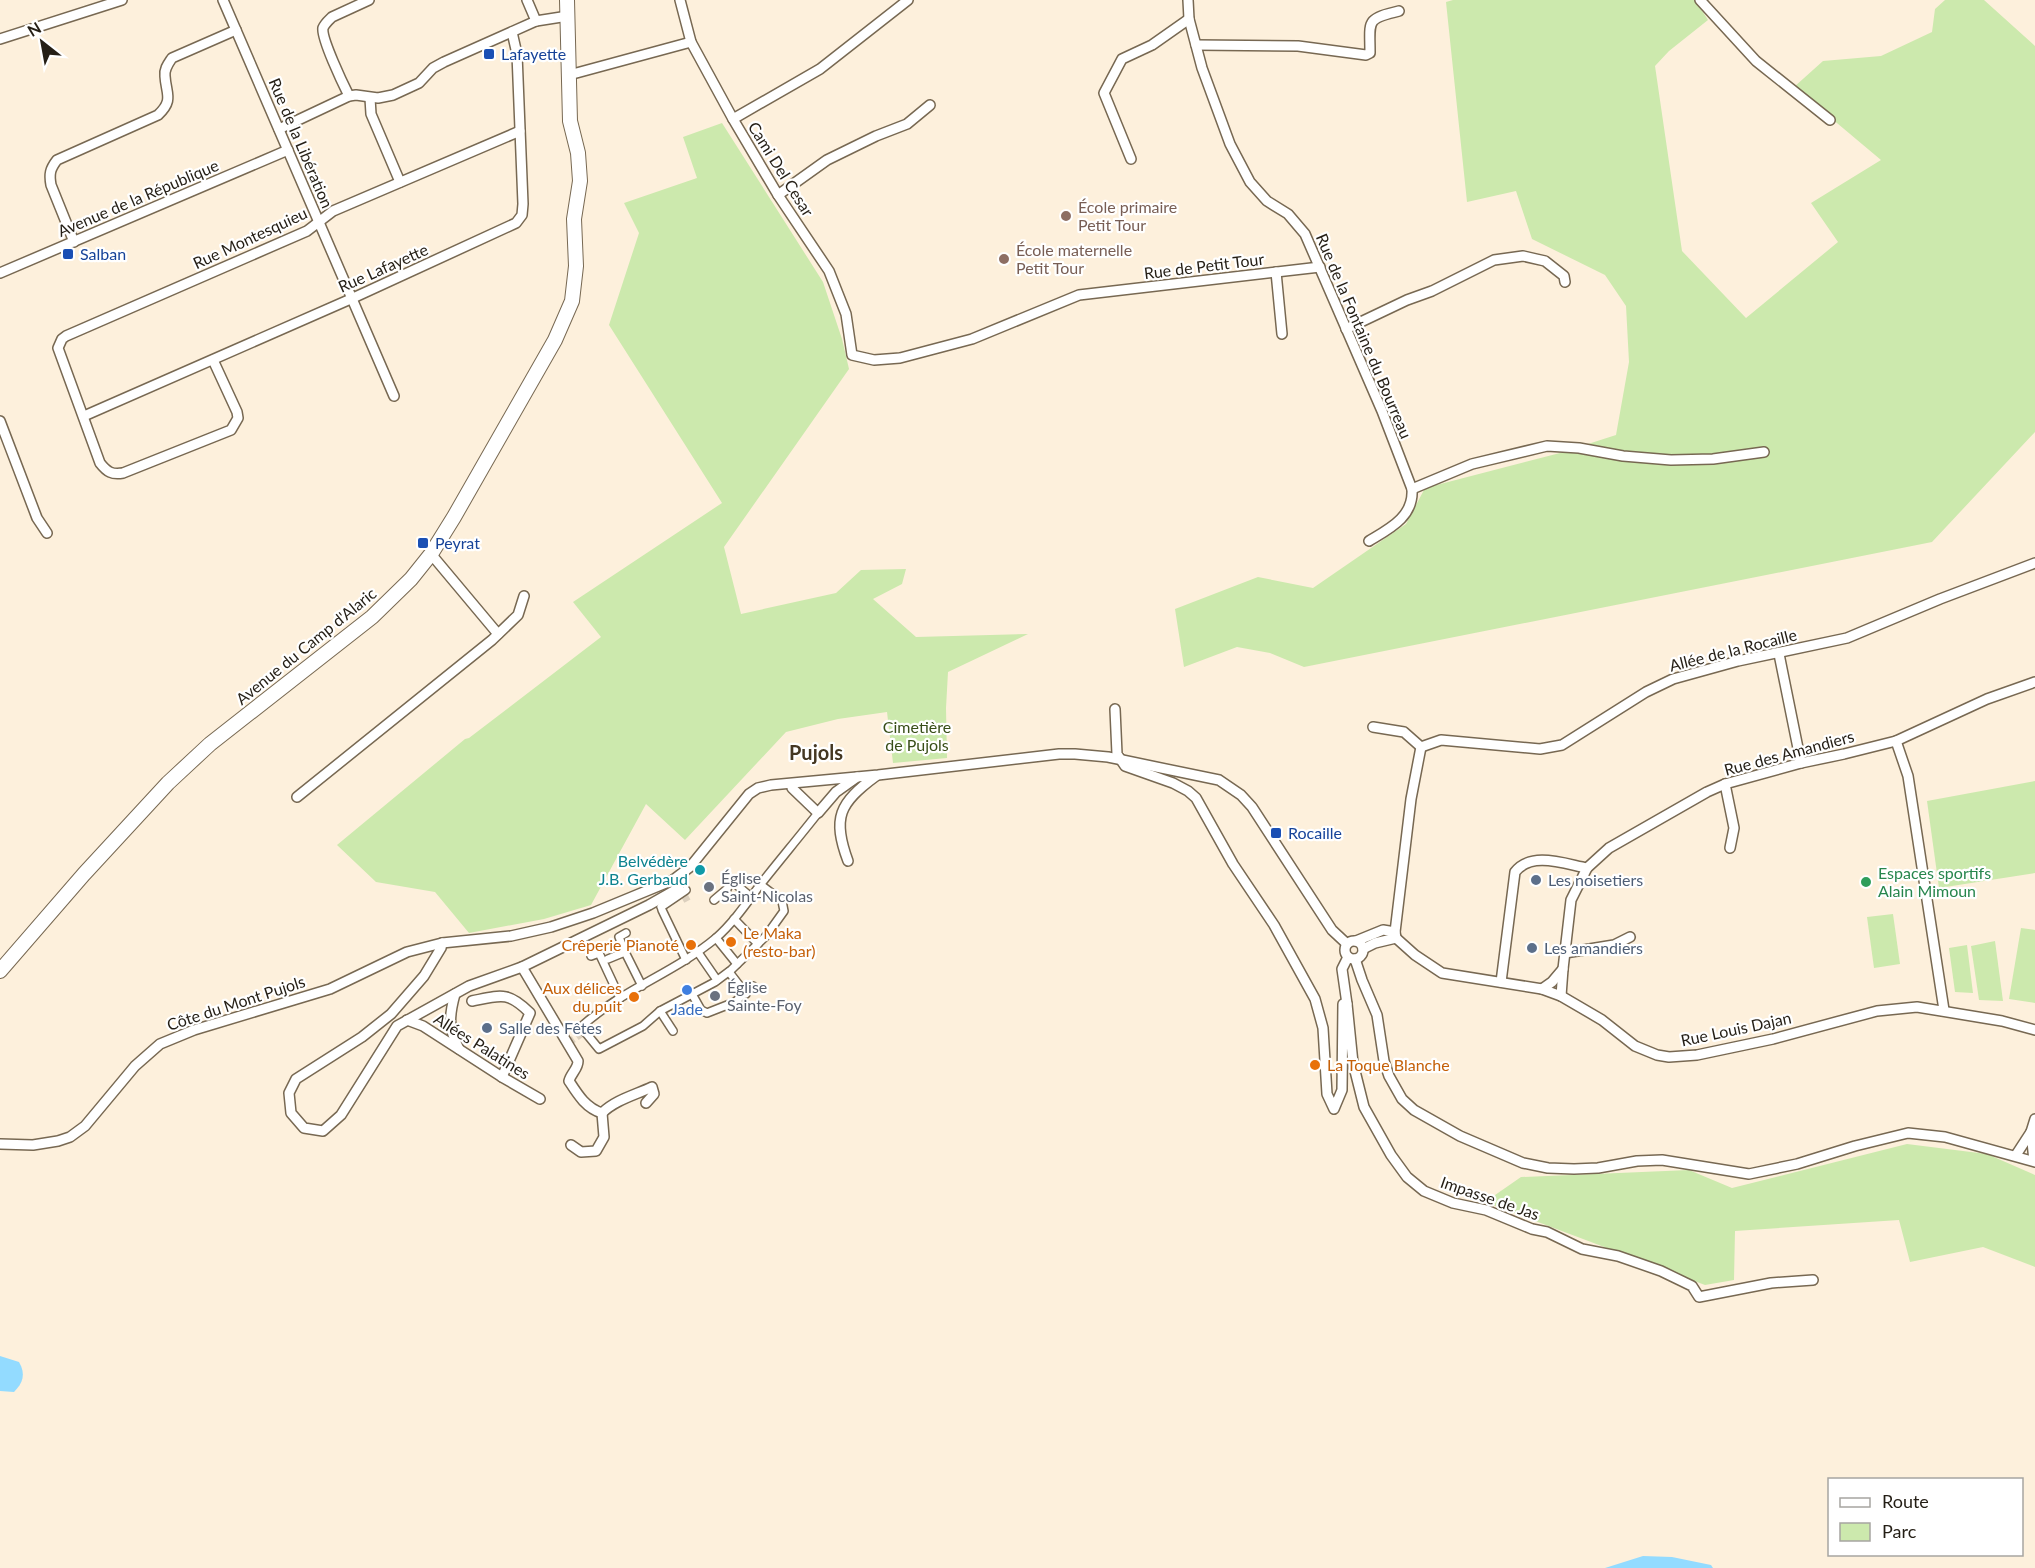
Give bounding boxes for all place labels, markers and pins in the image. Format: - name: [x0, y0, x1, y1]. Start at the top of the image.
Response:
- place label: Lafayette: [501, 44, 566, 63]
- marker: Lafayette: [482, 47, 496, 61]
- place label: École primaire Petit Tour: [1078, 197, 1177, 234]
- marker: École primaire Petit Tour: [1059, 209, 1073, 223]
- place label: École maternelle Petit Tour: [1016, 240, 1132, 277]
- place label: Salban: [80, 244, 126, 263]
- marker: Salban: [61, 247, 75, 261]
- marker: École maternelle Petit Tour: [997, 252, 1011, 266]
- place label: Peyrat: [435, 533, 480, 552]
- marker: Peyrat: [416, 536, 430, 550]
- place label: Rocaille: [1288, 823, 1342, 842]
- marker: Rocaille: [1269, 826, 1283, 840]
- place label: Belvédère J.B. Gerbaud: [599, 851, 688, 888]
- marker: Belvédère J.B. Gerbaud: [693, 863, 707, 877]
- place label: Espaces sportifs Alain Mimoun: [1878, 863, 1991, 900]
- place label: Église Saint-Nicolas: [721, 868, 813, 905]
- place label: Les noisetiers: [1548, 870, 1643, 889]
- marker: Les noisetiers: [1529, 873, 1543, 887]
- marker: Espaces sportifs Alain Mimoun: [1859, 875, 1873, 889]
- marker: Église Saint-Nicolas: [702, 880, 716, 894]
- place label: Le Maka (resto-bar): [743, 923, 815, 960]
- place label: Crêperie Pianoté: [561, 935, 679, 954]
- marker: Le Maka (resto-bar): [724, 935, 738, 949]
- marker: Crêperie Pianoté: [684, 938, 698, 952]
- place label: Les amandiers: [1544, 938, 1643, 957]
- marker: Les amandiers: [1525, 941, 1539, 955]
- place label: Église Sainte-Foy: [727, 977, 802, 1014]
- place label: Aux délices du puit: [542, 978, 622, 1015]
- marker: Jade: [680, 983, 694, 997]
- marker: Église Sainte-Foy: [708, 989, 722, 1003]
- marker: Aux délices du puit: [627, 990, 641, 1004]
- place label: Jade: [671, 999, 703, 1018]
- place label: Salle des Fêtes: [499, 1018, 602, 1037]
- marker: Salle des Fêtes: [480, 1021, 494, 1035]
- place label: La Toque Blanche: [1327, 1055, 1450, 1074]
- marker: La Toque Blanche: [1308, 1058, 1322, 1072]

